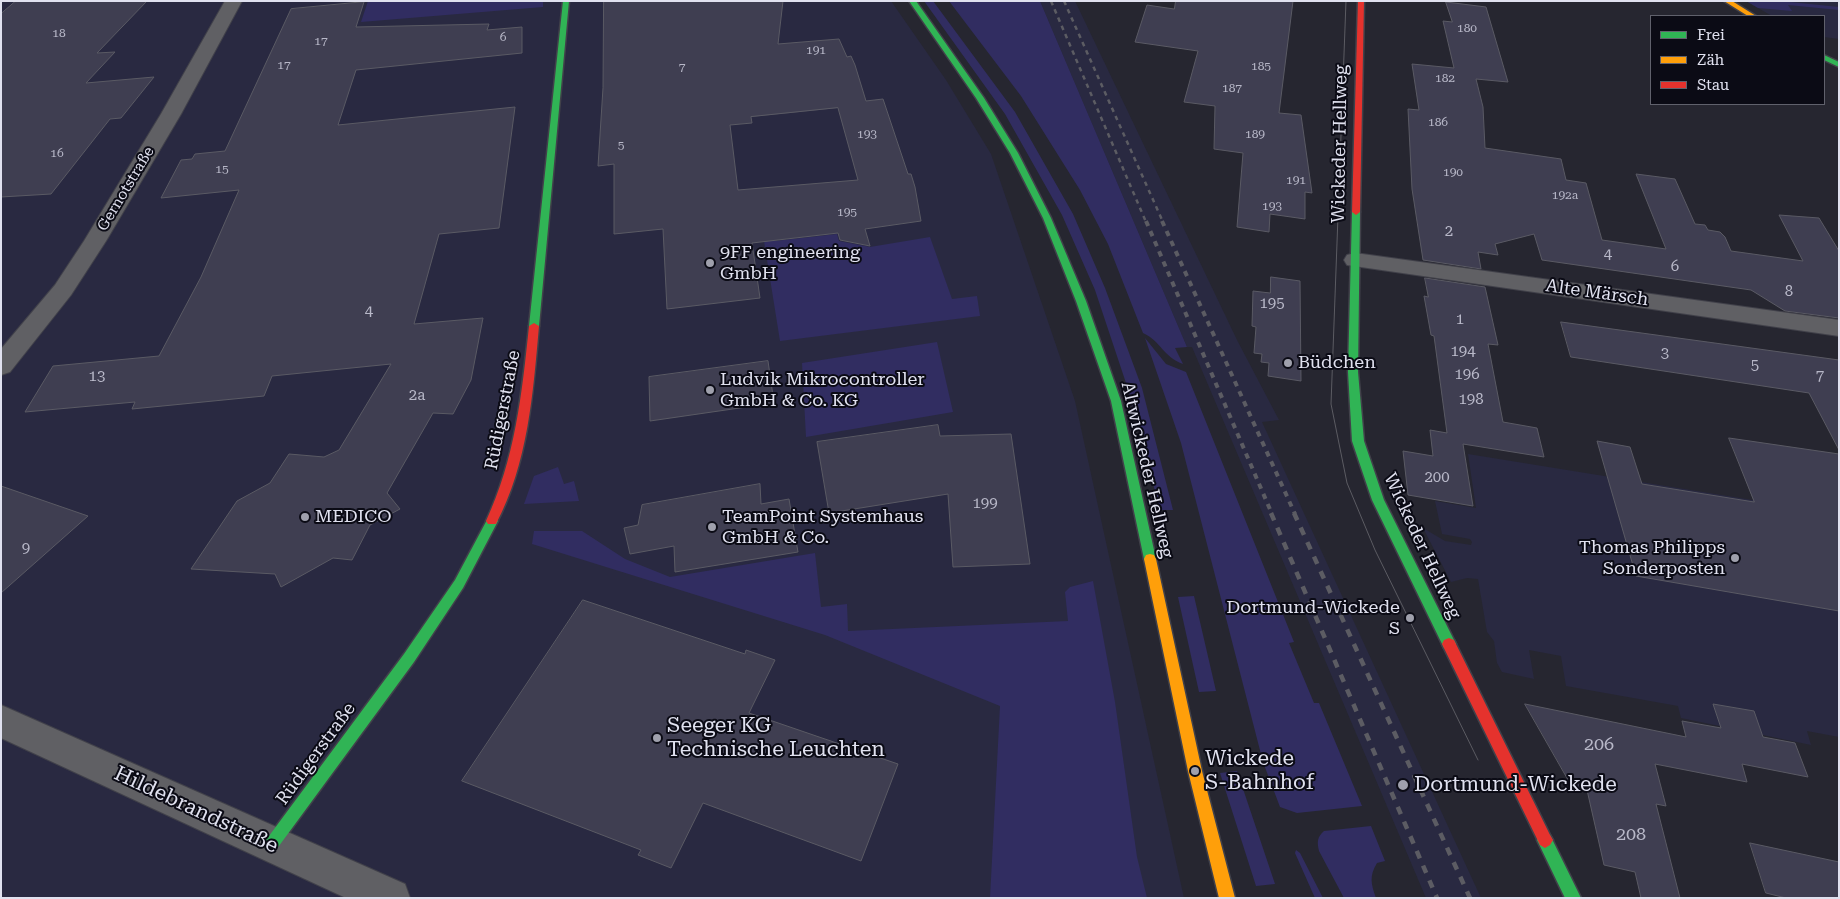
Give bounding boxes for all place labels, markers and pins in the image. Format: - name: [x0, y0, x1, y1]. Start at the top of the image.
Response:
- place label: 9FF engineering GmbH: [720, 242, 860, 284]
- marker: 9FF engineering GmbH: [704, 257, 716, 269]
- place label: Büdchen: [1298, 352, 1376, 374]
- marker: Büdchen: [1282, 357, 1294, 369]
- place label: Ludvik Mikrocontroller GmbH & Co. KG: [720, 369, 925, 412]
- marker: Ludvik Mikrocontroller GmbH & Co. KG: [704, 384, 716, 396]
- place label: MEDICO: [315, 506, 392, 528]
- place label: TeamPoint Systemhaus GmbH & Co.: [722, 506, 923, 548]
- marker: MEDICO: [299, 511, 311, 523]
- marker: TeamPoint Systemhaus GmbH & Co.: [706, 521, 718, 533]
- place label: Thomas Philipps Sonderposten: [1579, 537, 1725, 580]
- marker: Thomas Philipps Sonderposten: [1729, 552, 1741, 564]
- place label: Dortmund-Wickede S: [1226, 597, 1400, 640]
- marker: Dortmund-Wickede S: [1404, 612, 1416, 624]
- place label: Seeger KG Technische Leuchten: [667, 713, 885, 763]
- marker: Seeger KG Technische Leuchten: [651, 732, 663, 744]
- place label: Wickede S-Bahnhof: [1205, 746, 1314, 796]
- marker: Wickede S-Bahnhof: [1189, 765, 1201, 777]
- place label: Dortmund-Wickede: [1414, 772, 1617, 798]
- marker: Dortmund-Wickede: [1396, 778, 1410, 792]

